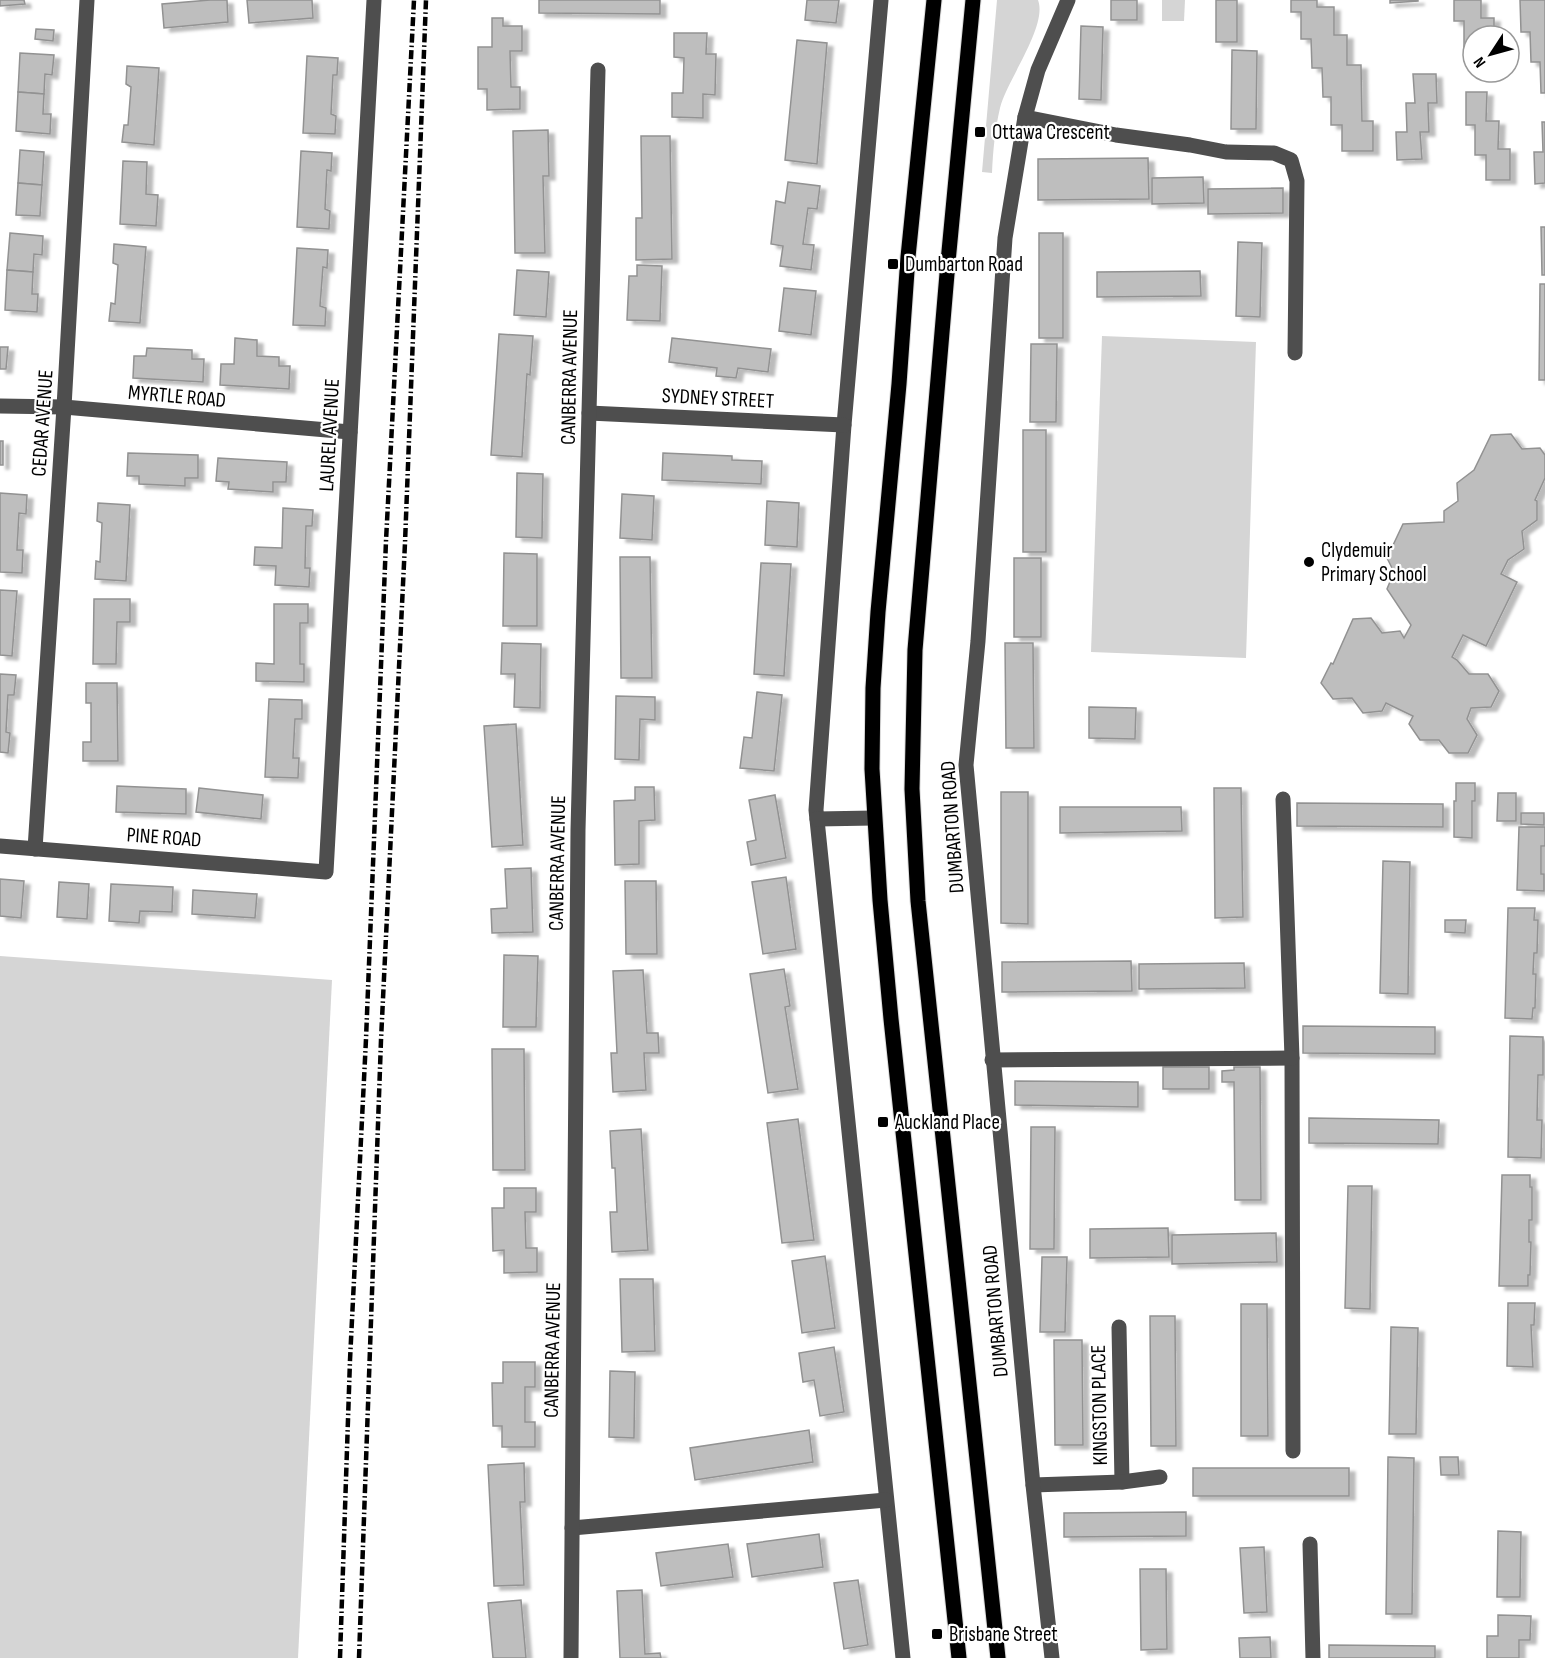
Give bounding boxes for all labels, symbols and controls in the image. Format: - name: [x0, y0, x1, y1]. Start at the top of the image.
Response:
- north arrow: [1461, 24, 1521, 84]
- text: N: [1470, 53, 1490, 71]
- place label: Ottawa Crescent: [992, 120, 1110, 145]
- marker: Ottawa Crescent: [973, 125, 987, 139]
- place label: Dumbarton Road: [905, 252, 1023, 277]
- marker: Dumbarton Road: [886, 257, 900, 271]
- street label: CANBERRA AVENUE: [556, 309, 583, 445]
- street label: CEDAR AVENUE: [26, 369, 59, 477]
- street label: LAUREL AVENUE: [314, 378, 345, 492]
- street label: MYRTLE ROAD: [127, 380, 227, 413]
- street label: SYDNEY STREET: [661, 383, 775, 414]
- place label: Clydemuir Primary School: [1321, 538, 1427, 587]
- marker: Clydemuir Primary School: [1302, 555, 1316, 569]
- street label: DUMBARTON ROAD: [935, 760, 970, 894]
- street label: CANBERRA AVENUE: [544, 795, 571, 931]
- street label: PINE ROAD: [126, 822, 202, 853]
- place label: Auckland Place: [894, 1110, 1000, 1135]
- marker: Auckland Place: [876, 1115, 890, 1129]
- street label: DUMBARTON ROAD: [977, 1244, 1014, 1378]
- street label: CANBERRA AVENUE: [539, 1282, 566, 1418]
- street label: KINGSTON PLACE: [1086, 1344, 1113, 1466]
- place label: Brisbane Street: [949, 1622, 1058, 1647]
- marker: Brisbane Street: [930, 1627, 944, 1641]

